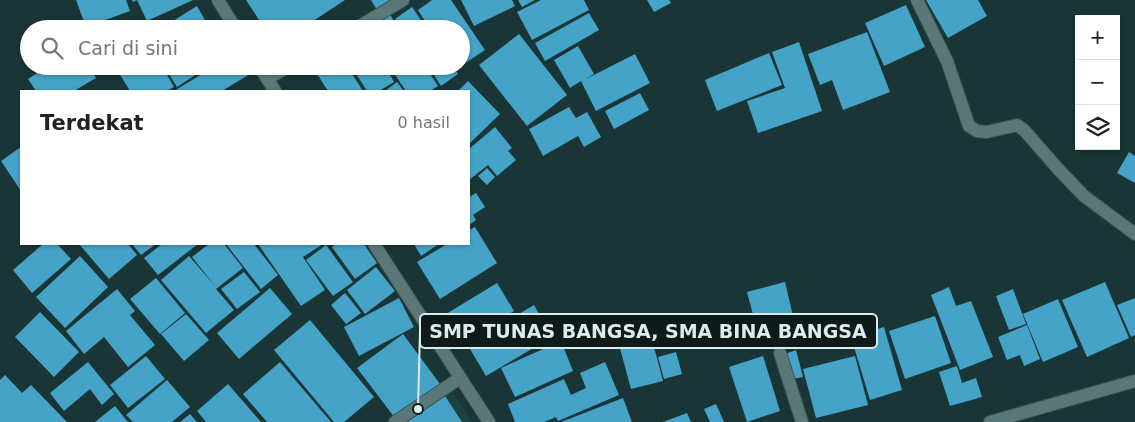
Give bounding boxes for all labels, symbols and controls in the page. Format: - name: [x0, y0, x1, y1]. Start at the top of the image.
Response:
- map controls: [1075, 15, 1120, 150]
- button: +: [1075, 15, 1120, 60]
- search box: [20, 20, 470, 75]
- icon: search: [38, 34, 66, 62]
- text: Cari di sini: [78, 37, 178, 59]
- button: −: [1075, 60, 1120, 105]
- button: layers: [1075, 105, 1120, 150]
- text: Terdekat: [40, 111, 144, 135]
- text: 0 hasil: [398, 113, 450, 132]
- callout: SMP TUNAS BANGSA, SMA BINA BANGSA: [420, 314, 877, 348]
- text: SMP TUNAS BANGSA, SMA BINA BANGSA: [429, 320, 867, 342]

